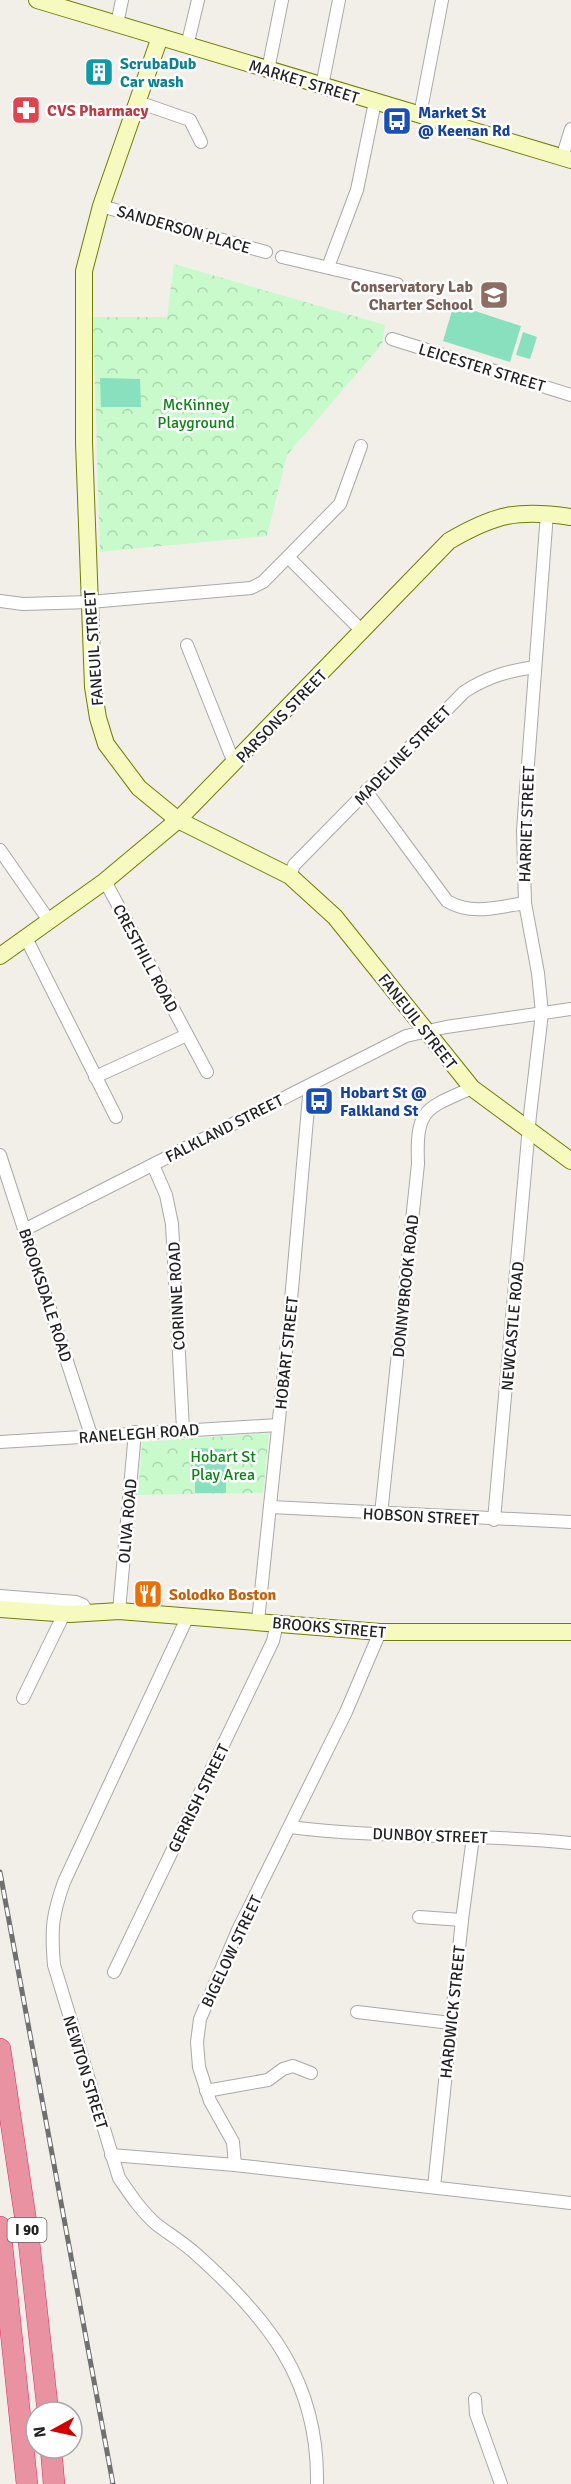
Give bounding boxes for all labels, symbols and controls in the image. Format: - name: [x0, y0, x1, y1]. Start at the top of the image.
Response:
- place label: ScrubaDub Car wash: [120, 54, 197, 92]
- building icon: ScrubaDub Car wash: [83, 56, 115, 88]
- street label: MARKET STREET: [246, 56, 361, 108]
- pharmacy icon: CVS Pharmacy: [10, 94, 42, 126]
- place label: CVS Pharmacy: [47, 101, 148, 121]
- place label: Market St @ Keenan Rd: [418, 103, 511, 141]
- bus stop icon: Market St @ Keenan Rd: [381, 105, 413, 137]
- street label: SANDERSON PLACE: [115, 201, 253, 259]
- place label: Conservatory Lab Charter School: [351, 277, 473, 315]
- school or university icon: Conservatory Lab Charter School: [478, 279, 510, 311]
- street label: LEICESTER STREET: [416, 339, 547, 397]
- park label: McKinney Playground: [157, 395, 235, 433]
- street label: FANEUIL STREET: [80, 589, 108, 707]
- street label: PARSONS STREET: [232, 666, 331, 768]
- street label: MADELINE STREET: [350, 702, 455, 810]
- street label: HARRIET STREET: [515, 765, 539, 883]
- street label: CRESTHILL ROAD: [108, 901, 182, 1016]
- street label: FANEUIL STREET: [374, 970, 461, 1074]
- place label: Hobart St @ Falkland St: [340, 1083, 427, 1121]
- bus stop icon: Hobart St @ Falkland St: [303, 1085, 335, 1117]
- street label: FALKLAND STREET: [162, 1091, 287, 1167]
- street label: DONNYBROOK ROAD: [389, 1214, 423, 1359]
- street label: BROOKSDALE ROAD: [14, 1226, 76, 1365]
- street label: CORINNE ROAD: [164, 1241, 190, 1351]
- street label: NEWCASTLE ROAD: [497, 1261, 529, 1392]
- street label: HOBART STREET: [271, 1295, 303, 1411]
- street label: RANELEGH ROAD: [78, 1420, 200, 1448]
- park label: Hobart St Play Area: [190, 1447, 256, 1485]
- street label: OLIVA ROAD: [114, 1478, 142, 1564]
- street label: HOBSON STREET: [362, 1504, 480, 1530]
- restaurant icon: Solodko Boston: [132, 1578, 164, 1610]
- place label: Solodko Boston: [169, 1585, 277, 1605]
- street label: BROOKS STREET: [271, 1613, 387, 1643]
- street label: GERRISH STREET: [164, 1741, 234, 1856]
- street label: DUNBOY STREET: [372, 1824, 488, 1848]
- street label: BIGELOW STREET: [197, 1892, 267, 2011]
- street label: HARDWICK STREET: [436, 1945, 470, 2080]
- street label: NEWTON STREET: [58, 2013, 112, 2132]
- road number: I 90: [8, 2218, 46, 2242]
- north arrow: [24, 2400, 84, 2460]
- text: N: [29, 2425, 51, 2439]

